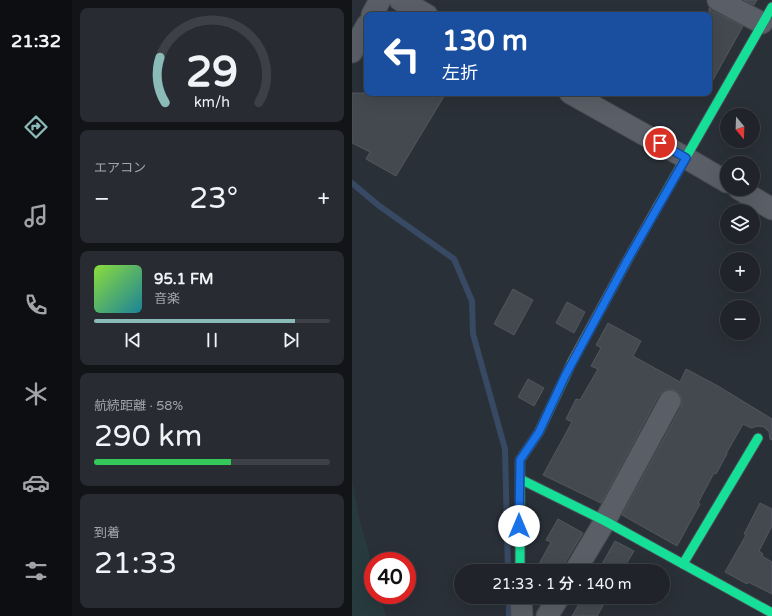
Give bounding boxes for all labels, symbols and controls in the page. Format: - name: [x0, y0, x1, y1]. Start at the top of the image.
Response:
- text: 130 m: [442, 24, 528, 58]
- icon: left: [376, 28, 428, 80]
- text: 21:32: [11, 30, 61, 52]
- text: 29: [186, 48, 238, 98]
- text: 左折: [442, 62, 478, 84]
- text: km/h: [194, 93, 230, 110]
- north arrow: [720, 108, 760, 148]
- map controls: [720, 108, 760, 340]
- icon: directions: [22, 113, 50, 141]
- pin: [643, 126, 677, 160]
- icon: arrive: [649, 132, 671, 154]
- button: search: [720, 156, 760, 196]
- text: エアコン: [94, 160, 146, 176]
- text: 23°: [189, 180, 238, 217]
- text: −: [94, 186, 110, 212]
- text: +: [318, 186, 330, 212]
- icon: music: [22, 202, 50, 230]
- button: layers: [720, 204, 760, 244]
- button: +: [720, 252, 760, 292]
- text: 95.1 FM: [154, 270, 214, 288]
- icon: phone: [22, 291, 50, 319]
- text: 音楽: [154, 291, 180, 307]
- button: −: [720, 300, 760, 340]
- icon: previous: [122, 329, 144, 351]
- icon: pause: [201, 329, 223, 351]
- icon: next: [280, 329, 302, 351]
- icon: climate: [22, 380, 50, 408]
- text: 航続距離 · 58%: [94, 398, 183, 414]
- text: 290 km: [94, 418, 202, 455]
- icon: car: [22, 469, 50, 497]
- position arrow: [498, 505, 540, 547]
- text: 到着: [94, 525, 120, 541]
- text: 21:33: [94, 545, 177, 582]
- speed limit sign: 40: [364, 552, 416, 604]
- icon: filters: [22, 557, 50, 585]
- text: 21:33 · 1 分 · 140 m: [492, 575, 632, 593]

